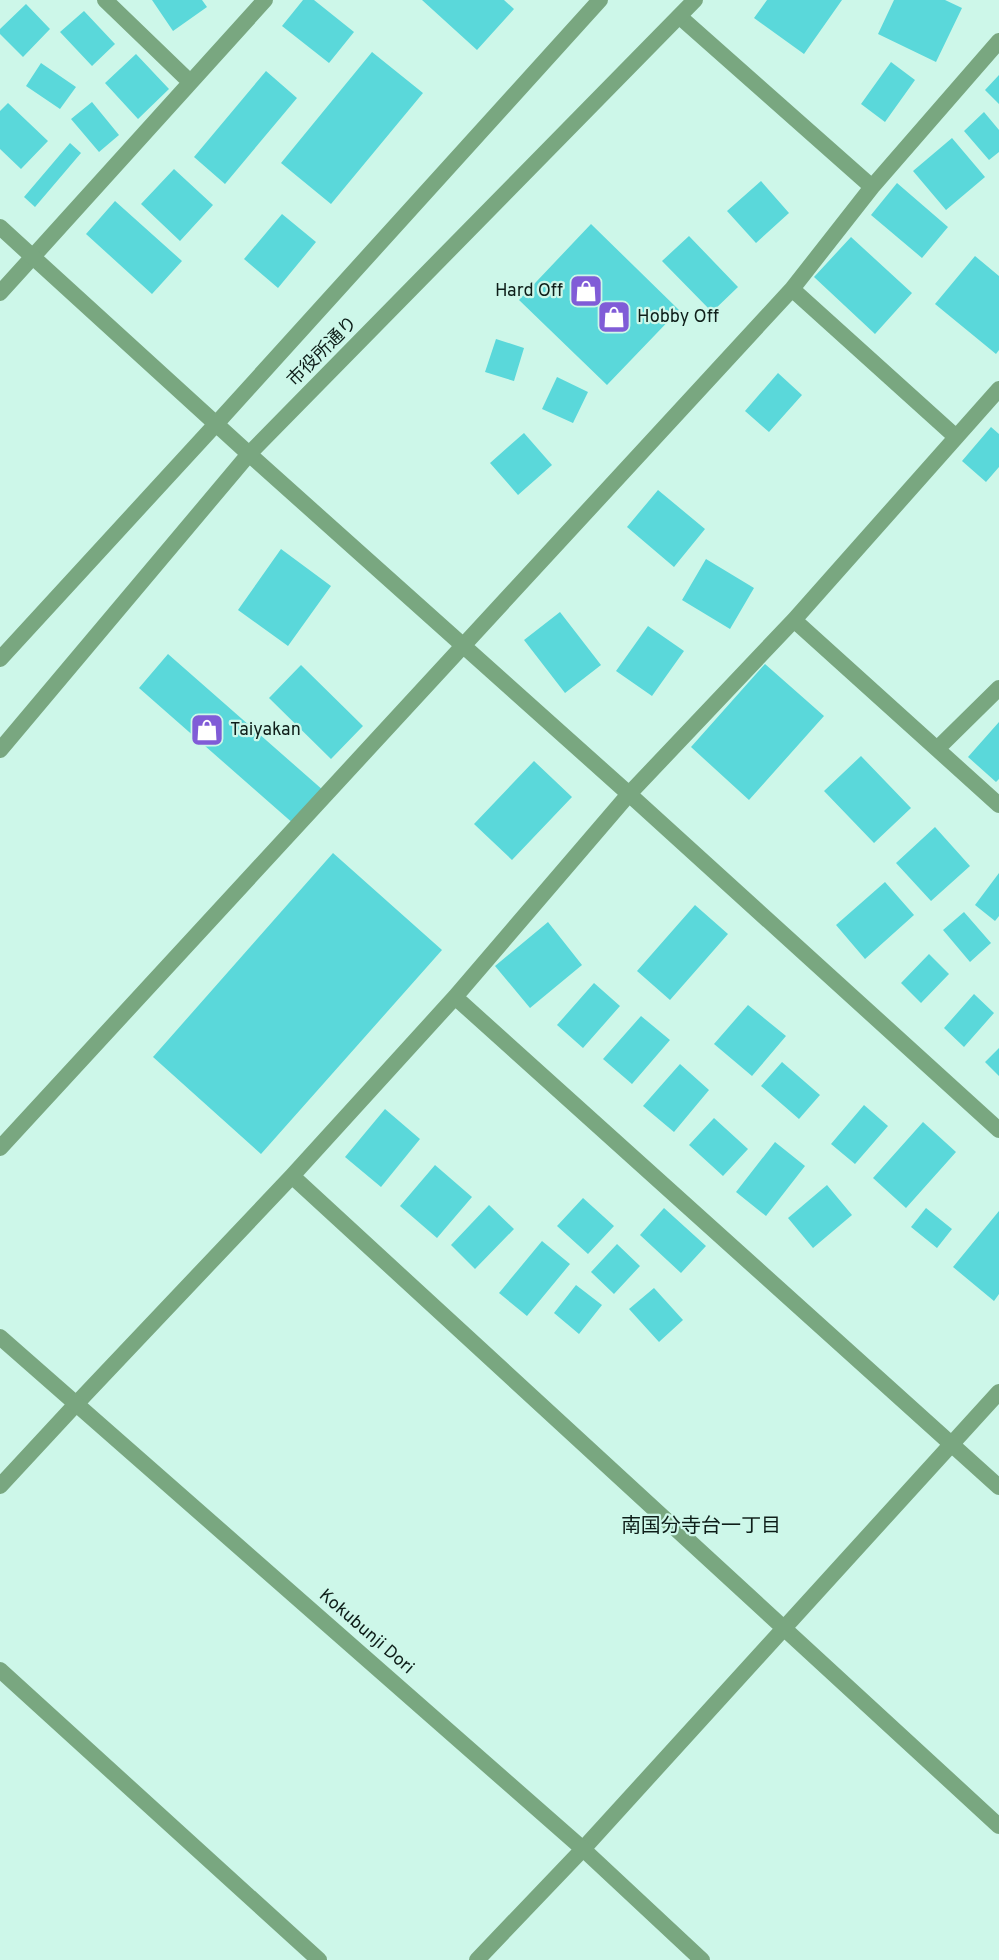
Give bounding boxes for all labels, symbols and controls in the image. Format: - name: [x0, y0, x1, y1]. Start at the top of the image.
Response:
- shop icon: Hard Off: [568, 273, 604, 309]
- place label: Hard Off: [495, 280, 563, 303]
- shop icon: Hobby Off: [596, 299, 632, 335]
- place label: Hobby Off: [637, 306, 719, 329]
- street label: 市役所通り: [283, 312, 363, 392]
- shop icon: Taiyakan: [189, 712, 225, 748]
- place label: Taiyakan: [230, 719, 301, 742]
- district label: 南国分寺台一丁目: [621, 1514, 781, 1540]
- street label: Kokubunji Dori: [314, 1584, 418, 1680]

